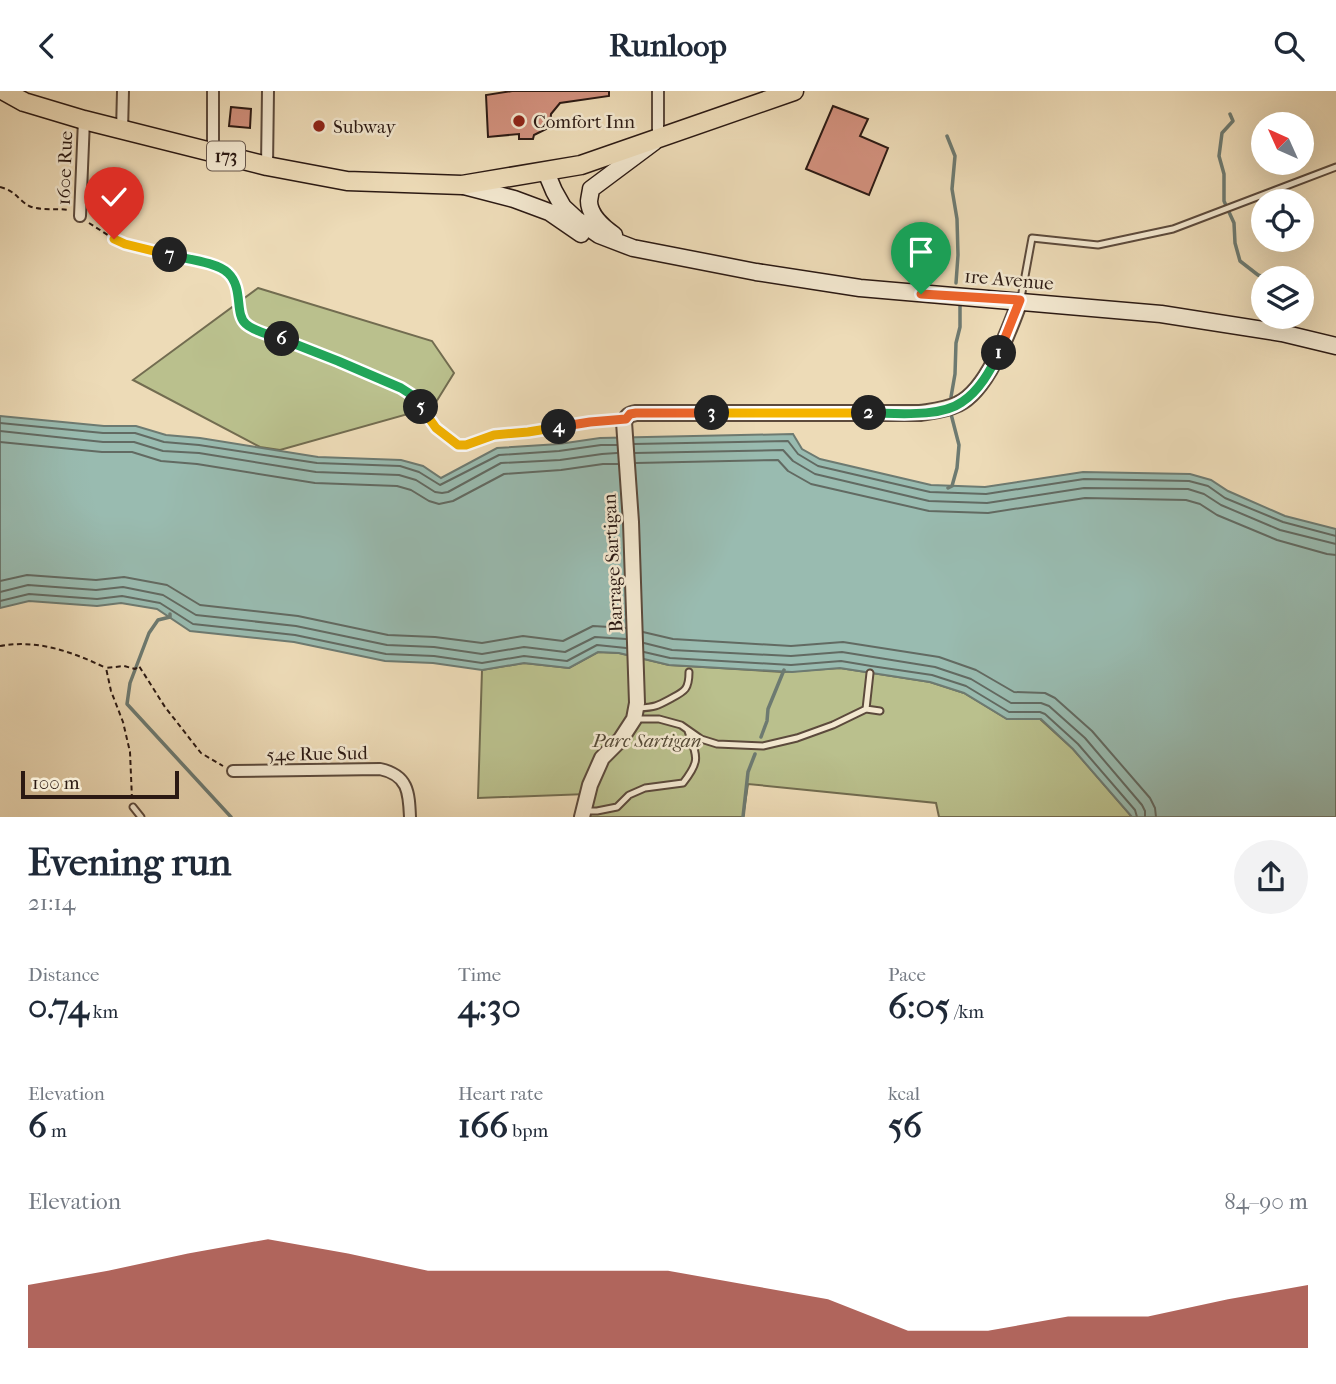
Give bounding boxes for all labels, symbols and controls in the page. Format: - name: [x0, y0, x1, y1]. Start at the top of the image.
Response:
- icon: back: [28, 27, 66, 65]
- text: Runloop: [609, 27, 727, 64]
- icon: search: [1270, 27, 1308, 65]
- place label: Comfort Inn: [533, 111, 635, 133]
- north arrow: [1251, 112, 1314, 175]
- map controls: [1251, 112, 1314, 329]
- marker: Comfort Inn: [511, 113, 527, 129]
- place label: Subway: [333, 116, 396, 138]
- marker: Subway: [311, 118, 327, 134]
- street label: 160e Rue: [53, 130, 77, 206]
- road number: 173: [207, 142, 245, 171]
- pin: [84, 167, 144, 239]
- icon: check: [95, 178, 133, 216]
- button: locate: [1251, 189, 1314, 252]
- pin: [891, 222, 951, 294]
- icon: arrive: [902, 233, 940, 271]
- pin: 7: [152, 237, 188, 273]
- text: 7: [165, 243, 174, 265]
- street label: 1re Avenue: [963, 265, 1054, 295]
- button: layers: [1251, 266, 1314, 329]
- pin: 6: [264, 321, 300, 357]
- text: 6: [276, 327, 287, 349]
- pin: 1: [982, 335, 1016, 371]
- text: 1: [995, 341, 1002, 363]
- pin: 5: [404, 389, 438, 425]
- text: 5: [416, 395, 425, 417]
- pin: 3: [694, 395, 730, 431]
- pin: 2: [852, 395, 886, 431]
- text: 3: [708, 401, 715, 423]
- text: 2: [864, 401, 873, 423]
- pin: 4: [542, 409, 576, 445]
- text: 4: [553, 415, 564, 437]
- street label: Barrage Sartigan: [598, 493, 628, 633]
- park label: Parc Sartigan: [592, 730, 701, 752]
- street label: 54e Rue Sud: [266, 742, 368, 766]
- scale bar: [21, 768, 178, 800]
- text: 100 m: [32, 772, 80, 794]
- text: Evening run: [28, 840, 231, 885]
- button: share: [1234, 840, 1308, 914]
- text: 21:14: [28, 889, 75, 916]
- text: Distance: [28, 964, 99, 986]
- text: Time: [458, 964, 501, 986]
- text: Pace: [888, 964, 926, 986]
- text: 0.74: [28, 986, 89, 1027]
- text: 4:30: [458, 986, 521, 1027]
- text: 6:05: [888, 986, 950, 1027]
- text: km: [89, 1001, 118, 1023]
- text: /km: [950, 1001, 984, 1023]
- text: Elevation: [28, 1083, 105, 1105]
- text: Heart rate: [458, 1083, 543, 1105]
- text: kcal: [888, 1083, 920, 1105]
- text: 6: [28, 1105, 47, 1146]
- text: 166: [458, 1105, 508, 1146]
- text: 56: [888, 1105, 922, 1146]
- text: m: [47, 1120, 67, 1142]
- text: bpm: [508, 1120, 548, 1142]
- text: Elevation: [28, 1188, 121, 1215]
- text: 84–90 m: [1224, 1188, 1308, 1215]

